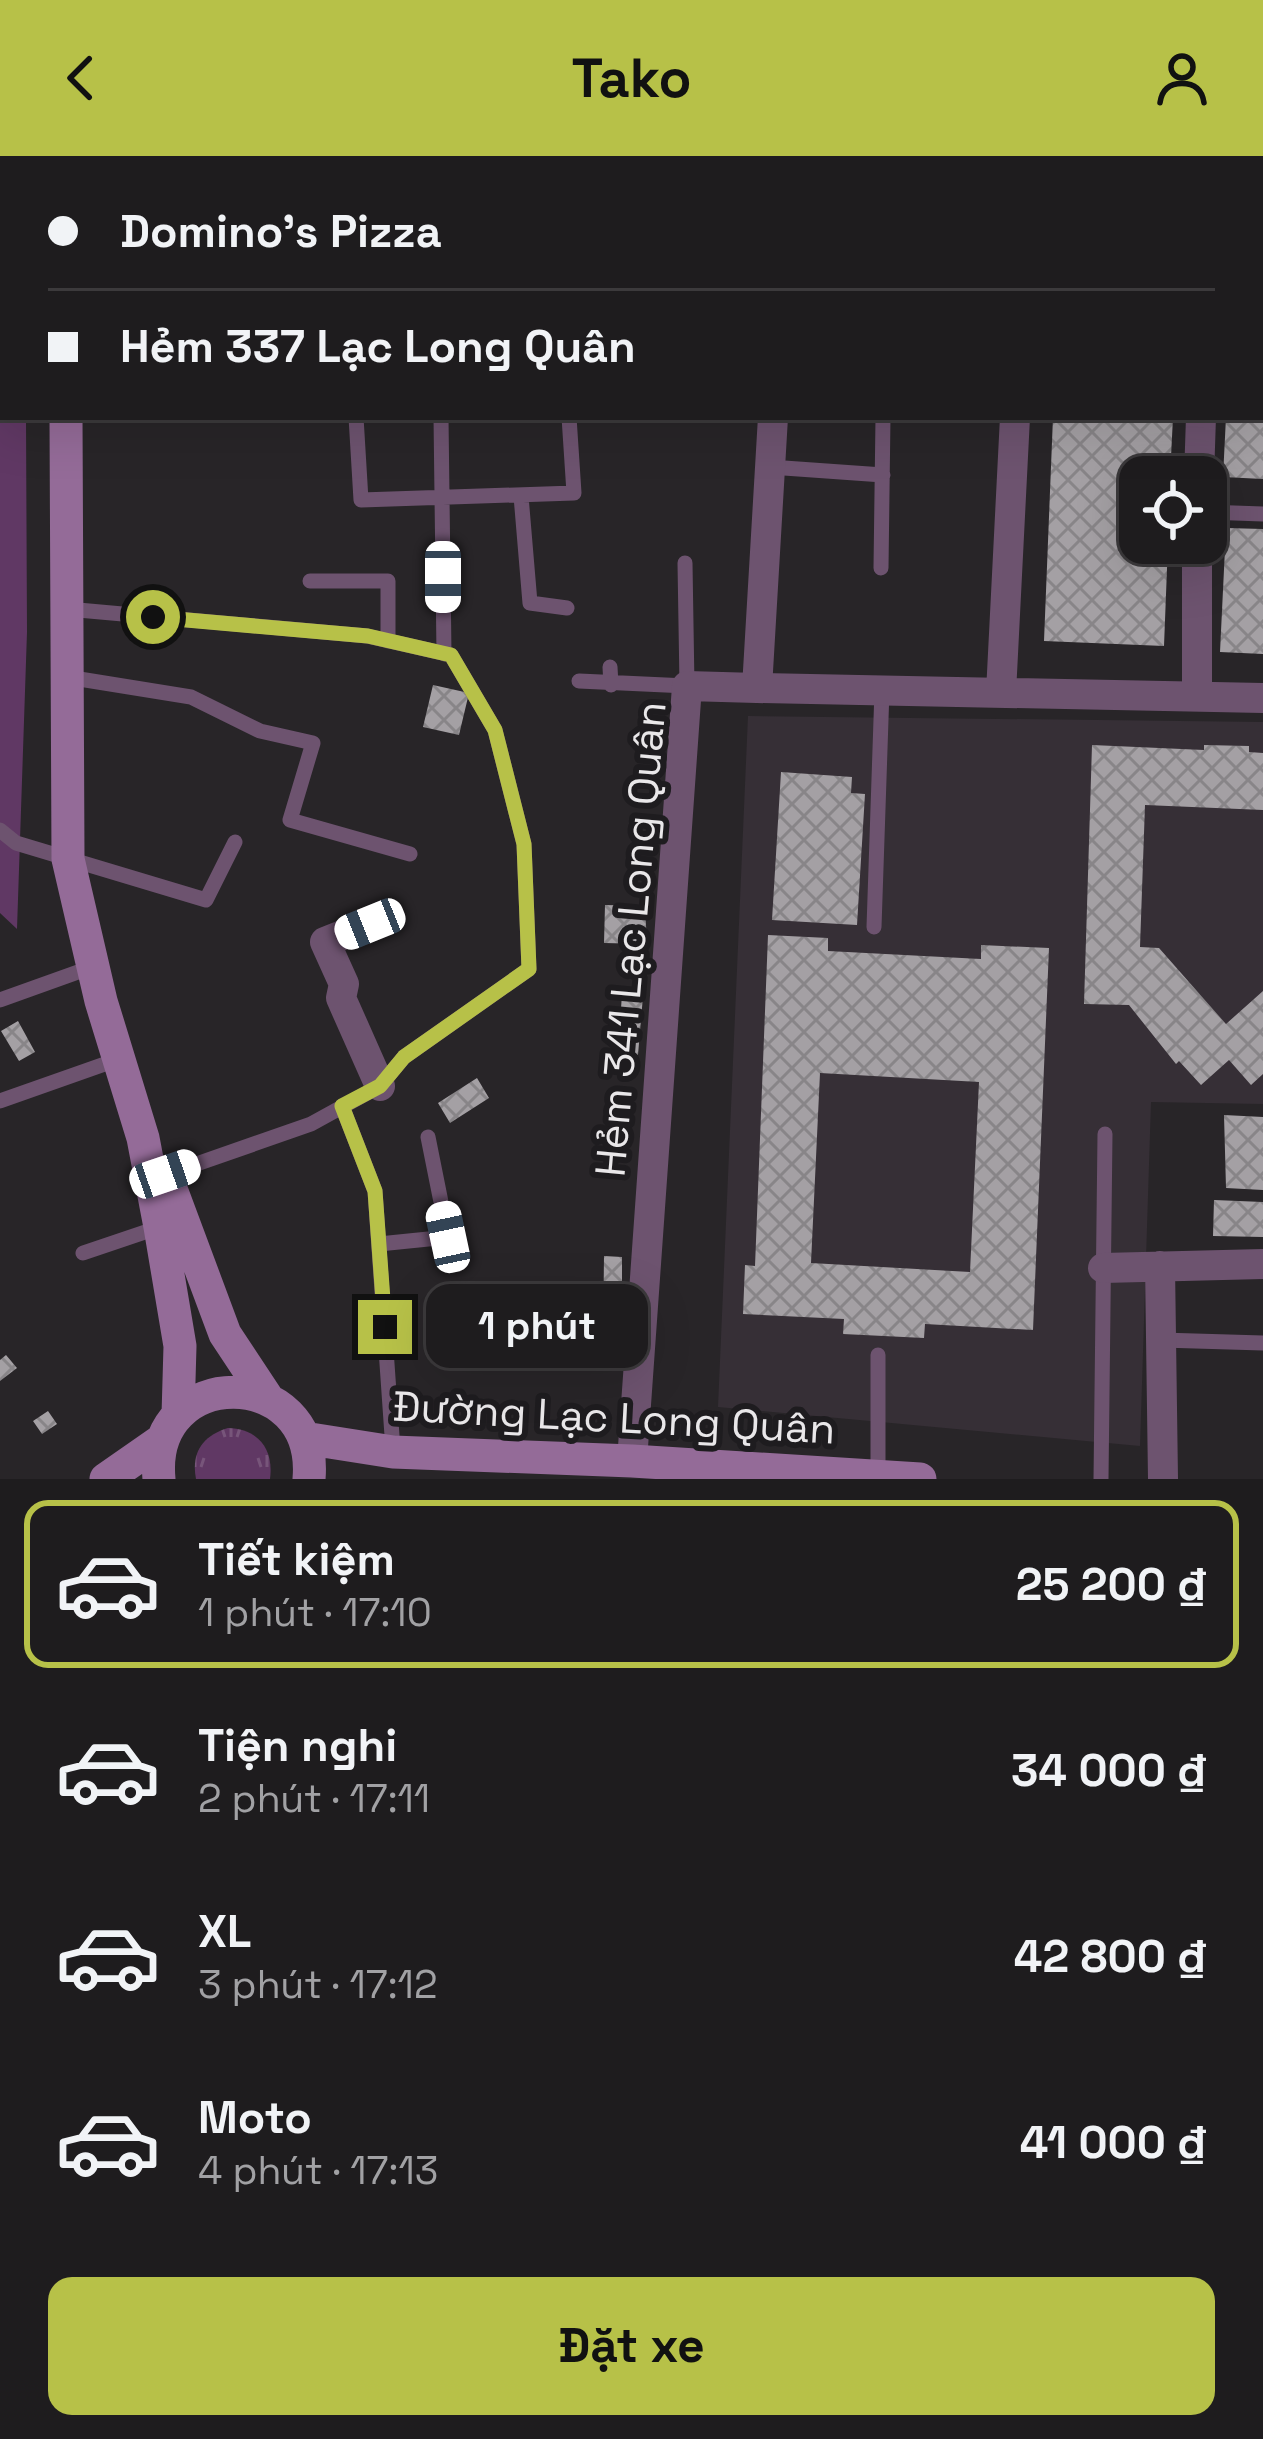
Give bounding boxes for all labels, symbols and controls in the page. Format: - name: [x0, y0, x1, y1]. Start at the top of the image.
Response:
- text: Tako: [571, 44, 692, 113]
- icon: back: [48, 45, 114, 111]
- icon: person: [1149, 45, 1215, 111]
- text: Domino's Pizza: [120, 203, 442, 260]
- text: Hẻm 337 Lạc Long Quân: [120, 318, 636, 375]
- map controls: [1119, 456, 1227, 564]
- button: locate: [1119, 456, 1227, 564]
- car: [425, 541, 461, 613]
- route start: [126, 590, 180, 644]
- street label: Hẻm 341 Lạc Long Quân: [583, 699, 678, 1179]
- car: [330, 894, 410, 954]
- car: [125, 1145, 205, 1203]
- car: [423, 1198, 473, 1276]
- callout: 1 phút: [427, 1285, 649, 1369]
- route end: [358, 1300, 412, 1354]
- text: 1 phút: [478, 1301, 596, 1350]
- street label: Đường Lạc Long Quân: [391, 1379, 836, 1456]
- icon: car: [54, 1530, 162, 1638]
- text: Tiết kiệm: [198, 1531, 395, 1588]
- text: 25 200 ₫: [1016, 1556, 1209, 1613]
- text: 1 phút · 17:10: [198, 1588, 432, 1637]
- icon: car: [54, 1716, 162, 1824]
- text: Tiện nghi: [198, 1717, 397, 1774]
- text: 34 000 ₫: [1011, 1742, 1209, 1799]
- text: 2 phút · 17:11: [198, 1774, 430, 1823]
- icon: car: [54, 1902, 162, 2010]
- text: XL: [198, 1903, 251, 1960]
- text: 42 800 ₫: [1014, 1928, 1209, 1985]
- text: 3 phút · 17:12: [198, 1960, 437, 2009]
- icon: car: [54, 2088, 162, 2196]
- text: Moto: [198, 2089, 312, 2146]
- text: 41 000 ₫: [1020, 2114, 1209, 2171]
- text: 4 phút · 17:13: [198, 2146, 438, 2195]
- button: Đặt xe: [48, 2277, 1215, 2415]

